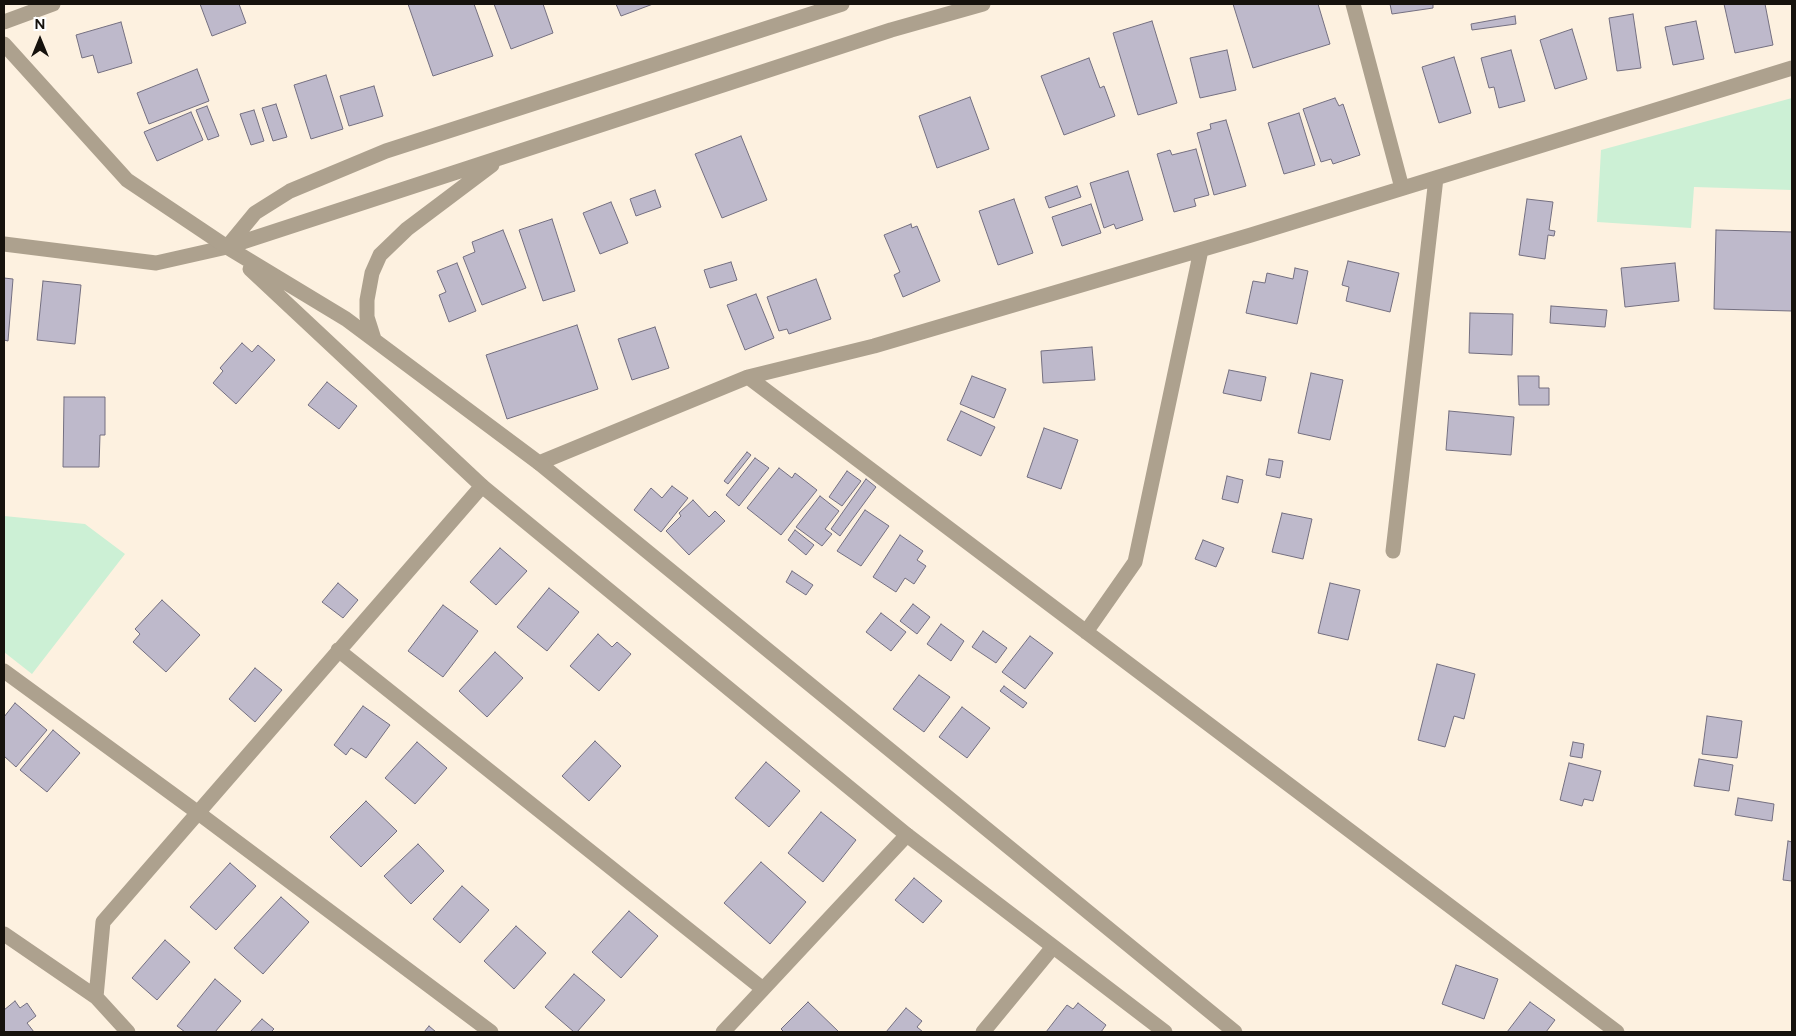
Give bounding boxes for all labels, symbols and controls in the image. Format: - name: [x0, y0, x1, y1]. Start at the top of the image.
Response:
- north arrow: [15, 15, 65, 65]
- text: N: [35, 16, 45, 33]

